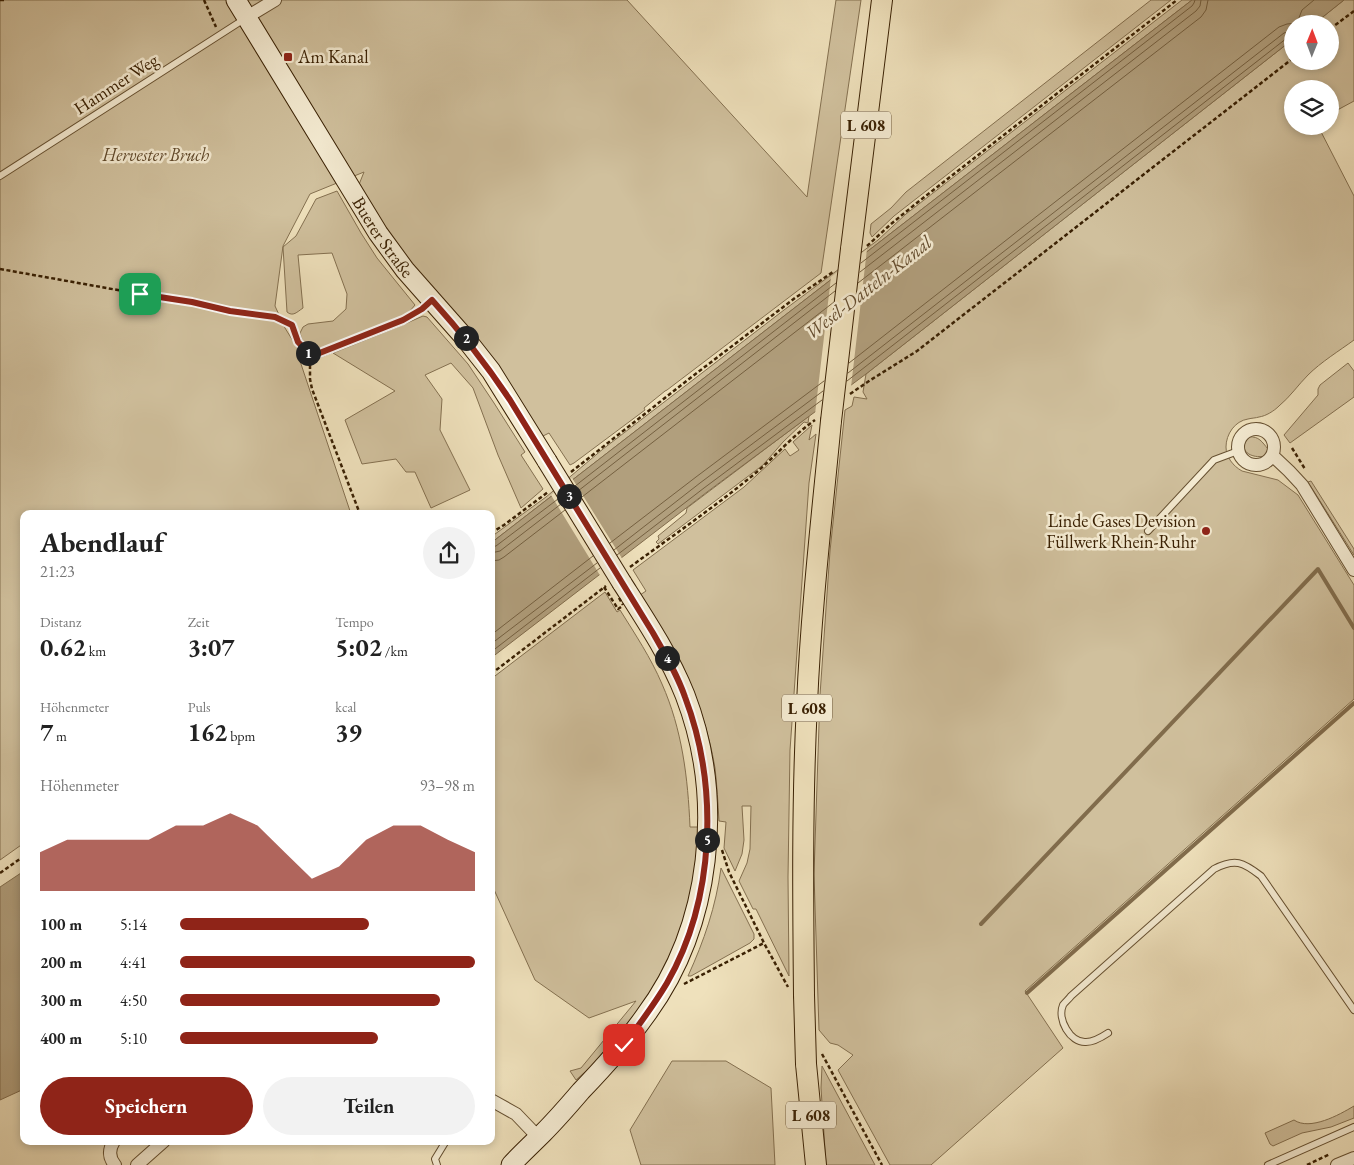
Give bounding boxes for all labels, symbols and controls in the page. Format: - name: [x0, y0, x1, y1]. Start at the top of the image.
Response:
- north arrow: [1284, 15, 1339, 70]
- map controls: [1284, 15, 1339, 135]
- place label: Am Kanal: [297, 45, 369, 68]
- street label: Hammer Weg: [69, 48, 162, 119]
- marker: Am Kanal: [282, 51, 294, 63]
- button: layers: [1284, 80, 1339, 135]
- road number: L 608: [841, 112, 891, 138]
- park label: Hervester Bruch: [102, 143, 210, 166]
- street label: Buerer Straße: [348, 192, 419, 282]
- water label: Wesel-Datteln-Kanal: [800, 230, 937, 345]
- pin: [119, 273, 161, 315]
- icon: arrive: [126, 280, 154, 308]
- pin: 2: [454, 326, 478, 350]
- text: 2: [463, 329, 470, 347]
- pin: 1: [296, 340, 320, 366]
- text: 1: [305, 344, 312, 362]
- pin: 3: [556, 484, 582, 508]
- text: 3: [566, 487, 573, 505]
- place label: Linde Gases Devision Füllwerk Rhein-Ruhr: [1046, 509, 1196, 553]
- text: Abendlauf: [40, 524, 164, 560]
- marker: Linde Gases Devision Füllwerk Rhein-Ruhr: [1200, 525, 1212, 537]
- button: share: [423, 527, 475, 579]
- text: 21:23: [40, 561, 75, 582]
- text: Distanz: [40, 613, 81, 631]
- text: Zeit: [188, 613, 209, 631]
- text: Tempo: [335, 613, 374, 631]
- text: 0.62: [40, 631, 86, 663]
- text: 3:07: [188, 631, 234, 663]
- text: 5:02: [335, 631, 382, 663]
- text: km: [86, 642, 106, 660]
- text: /km: [382, 642, 408, 660]
- pin: 4: [654, 646, 680, 670]
- text: 4: [664, 649, 671, 667]
- road number: L 608: [782, 694, 832, 721]
- text: Höhenmeter: [40, 698, 109, 716]
- text: Puls: [188, 698, 211, 716]
- text: kcal: [335, 698, 356, 716]
- text: 7: [40, 716, 53, 748]
- text: 162: [188, 716, 227, 748]
- text: 39: [335, 716, 362, 748]
- text: m: [53, 727, 67, 745]
- text: bpm: [227, 727, 256, 745]
- text: Höhenmeter: [40, 775, 119, 796]
- text: 93–98 m: [420, 775, 475, 796]
- pin: 5: [694, 828, 720, 852]
- text: 5: [704, 831, 711, 849]
- text: 100 m: [40, 914, 82, 935]
- text: 5:14: [120, 914, 147, 935]
- text: 200 m: [40, 952, 82, 973]
- text: 4:41: [120, 952, 147, 973]
- text: 300 m: [40, 990, 82, 1011]
- text: 4:50: [120, 990, 147, 1011]
- pin: [603, 1024, 645, 1066]
- text: 400 m: [40, 1028, 82, 1049]
- text: 5:10: [120, 1028, 147, 1049]
- icon: check: [610, 1031, 638, 1059]
- button: Speichern: [40, 1077, 253, 1135]
- button: Teilen: [263, 1077, 475, 1135]
- road number: L 608: [786, 1102, 836, 1128]

